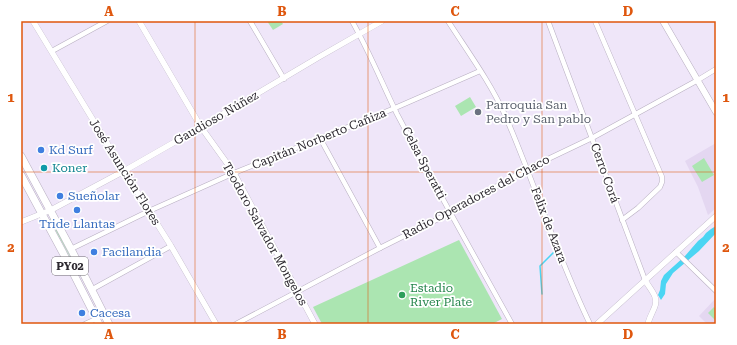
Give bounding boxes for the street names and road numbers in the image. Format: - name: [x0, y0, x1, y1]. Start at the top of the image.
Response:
- street label: Gaudioso Núñez: [171, 88, 261, 148]
- street label: Capitán Norberto Cañiza: [250, 105, 389, 172]
- street label: José Asunción Flores: [87, 116, 164, 228]
- street label: Celsa Speratti: [399, 124, 449, 202]
- street label: Cerro Corá: [588, 141, 622, 205]
- street label: Radio Operadores del Chaco: [400, 152, 552, 242]
- street label: Teodoro Salvador Mongelos: [220, 160, 310, 308]
- street label: Felix de Azara: [528, 185, 570, 265]
- road number: PY02: [52, 257, 88, 275]

